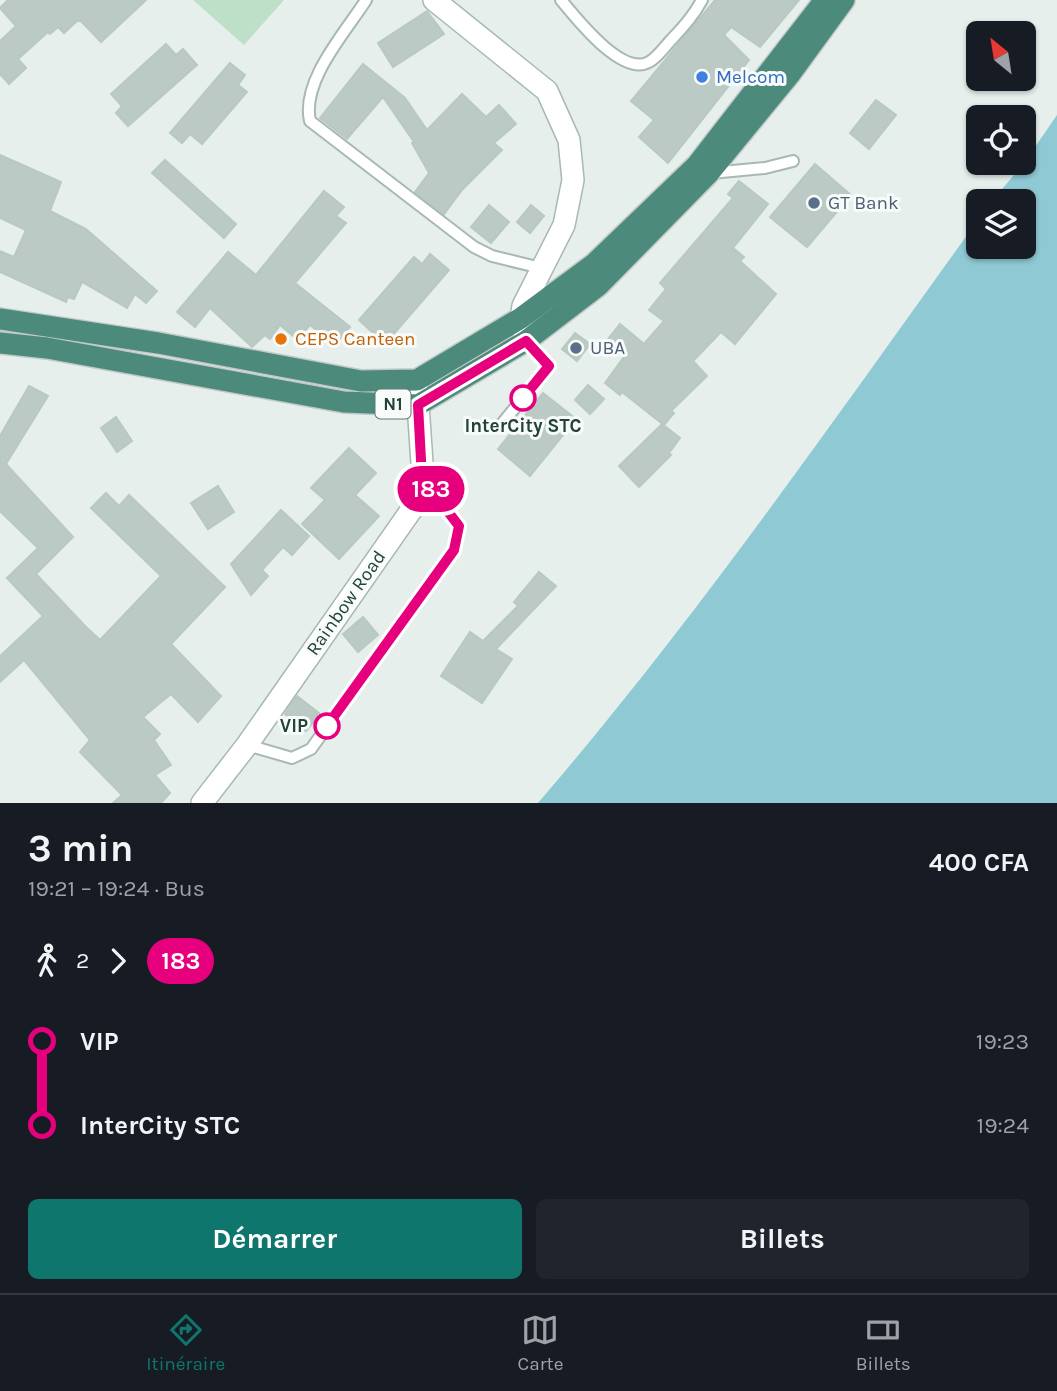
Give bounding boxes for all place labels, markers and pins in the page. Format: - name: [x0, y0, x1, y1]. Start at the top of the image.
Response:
- place label: Melcom: [716, 66, 785, 88]
- marker: Melcom: [694, 69, 710, 85]
- place label: GT Bank: [828, 192, 899, 214]
- marker: GT Bank: [806, 195, 822, 211]
- place label: CEPS Canteen: [295, 328, 416, 350]
- marker: CEPS Canteen: [273, 331, 289, 347]
- place label: UBA: [590, 337, 625, 359]
- marker: UBA: [568, 340, 584, 356]
- marker: InterCity STC: [510, 385, 536, 411]
- place label: InterCity STC: [464, 415, 582, 437]
- marker: VIP: [314, 713, 340, 739]
- place label: VIP: [280, 715, 308, 737]

